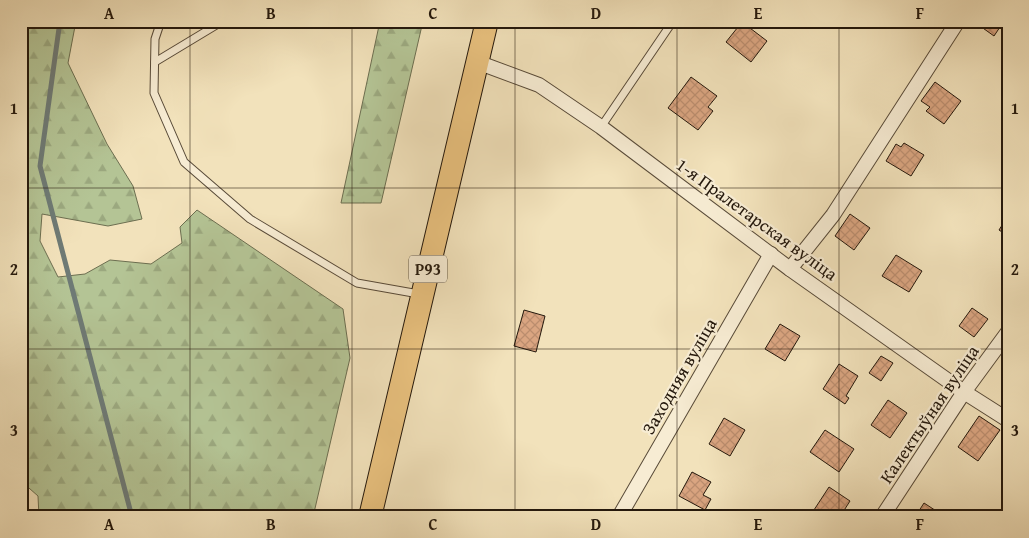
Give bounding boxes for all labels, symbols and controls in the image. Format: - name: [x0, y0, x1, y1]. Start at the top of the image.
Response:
- text: A: [104, 1, 115, 25]
- text: B: [266, 1, 276, 25]
- text: C: [428, 1, 438, 25]
- text: D: [591, 1, 601, 25]
- text: E: [754, 1, 763, 25]
- text: F: [916, 1, 924, 25]
- text: 1: [10, 96, 18, 120]
- text: 1: [1011, 96, 1019, 120]
- street label: 1-я Пралетарская вуліца: [671, 151, 844, 287]
- road number: Р93: [409, 255, 447, 282]
- text: 2: [10, 257, 18, 281]
- text: 2: [1011, 257, 1019, 281]
- street label: Заходняя вуліца: [635, 312, 723, 439]
- street label: Калектыўная вуліца: [873, 339, 986, 489]
- text: 3: [10, 418, 18, 442]
- text: 3: [1011, 418, 1019, 442]
- text: A: [104, 512, 115, 536]
- text: B: [266, 512, 276, 536]
- text: C: [428, 512, 438, 536]
- text: D: [591, 512, 601, 536]
- text: E: [754, 512, 763, 536]
- text: F: [916, 512, 924, 536]

